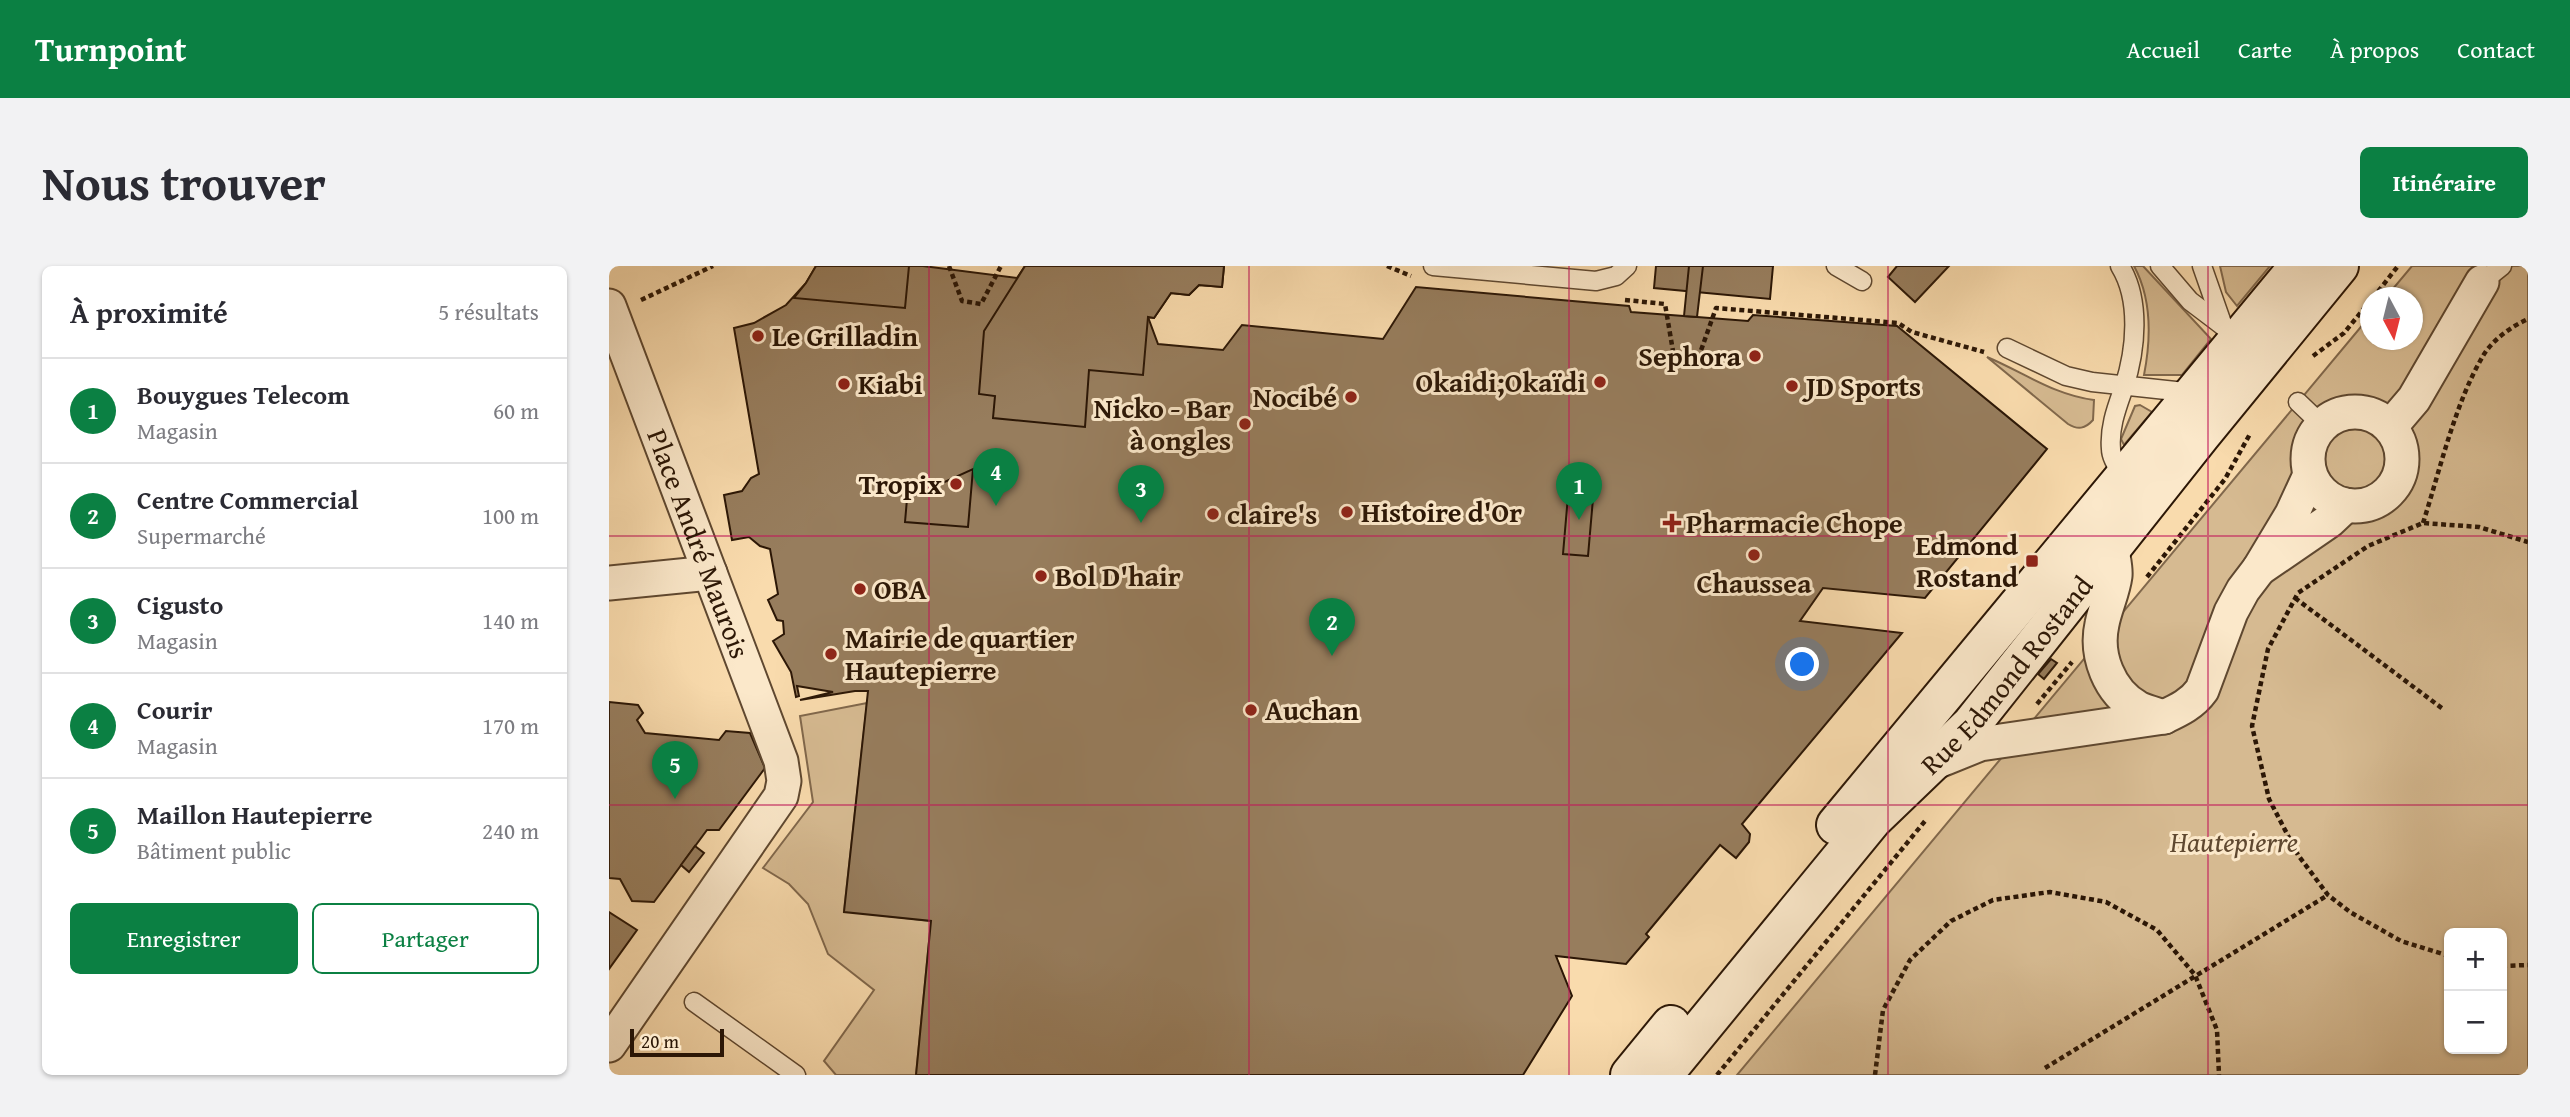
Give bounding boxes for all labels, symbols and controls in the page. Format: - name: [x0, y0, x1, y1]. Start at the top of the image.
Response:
- text: Turnpoint: [35, 25, 187, 73]
- text: Accueil: [2126, 32, 2200, 67]
- text: Carte: [2238, 32, 2292, 67]
- text: À propos: [2330, 32, 2419, 67]
- text: Contact: [2457, 32, 2535, 67]
- text: Nous trouver: [42, 146, 326, 218]
- button: Itinéraire: [2360, 147, 2528, 218]
- north arrow: [2360, 287, 2423, 350]
- text: À proximité: [70, 290, 228, 334]
- text: 5 résultats: [438, 295, 539, 328]
- place label: Le Grilladin: [772, 315, 919, 356]
- marker: Le Grilladin: [750, 328, 766, 344]
- place label: Sephora: [1638, 335, 1742, 376]
- marker: Sephora: [1747, 348, 1763, 364]
- place label: Okaidi;Okaïdi: [1415, 361, 1586, 402]
- place label: Kiabi: [858, 363, 923, 404]
- place label: JD Sports: [1802, 365, 1921, 406]
- marker: Okaidi;Okaïdi: [1592, 374, 1608, 390]
- text: Bouygues Telecom: [137, 375, 349, 414]
- marker: Kiabi: [836, 376, 852, 392]
- place label: Nocibé: [1253, 376, 1337, 417]
- marker: JD Sports: [1784, 378, 1800, 394]
- place label: Nicko - Bar à ongles: [1094, 387, 1231, 460]
- marker: Nocibé: [1343, 389, 1359, 405]
- text: 1: [87, 394, 99, 427]
- text: 60 m: [493, 394, 539, 427]
- text: Magasin: [137, 414, 218, 447]
- marker: Nicko - Bar à ongles: [1237, 416, 1253, 432]
- street label: Place André Maurois: [637, 423, 761, 664]
- pin: 4: [973, 448, 1019, 506]
- pin: 1: [1556, 462, 1602, 520]
- place label: Tropix: [859, 463, 942, 504]
- pin: 3: [1118, 465, 1164, 523]
- marker: Tropix: [948, 476, 964, 492]
- text: Centre Commercial: [137, 480, 359, 519]
- place label: Histoire d'Or: [1361, 491, 1522, 532]
- place label: claire's: [1227, 493, 1317, 534]
- text: 2: [87, 499, 99, 532]
- text: 100 m: [482, 499, 539, 532]
- place label: Pharmacie Chope: [1686, 502, 1903, 543]
- marker: Histoire d'Or: [1339, 504, 1355, 520]
- marker: claire's: [1205, 506, 1221, 522]
- marker: Pharmacie Chope: [1664, 515, 1680, 531]
- text: Supermarché: [137, 519, 266, 552]
- place label: Edmond Rostand: [1915, 524, 2019, 597]
- marker: Chaussea: [1746, 547, 1762, 563]
- marker: Edmond Rostand: [2024, 553, 2040, 569]
- place label: Bol D'hair: [1055, 555, 1181, 596]
- place label: Chaussea: [1697, 562, 1812, 603]
- street label: Rue Edmond Rostand: [1911, 566, 2102, 783]
- place label: OBA: [874, 568, 927, 609]
- marker: Bol D'hair: [1033, 568, 1049, 584]
- marker: OBA: [852, 581, 868, 597]
- text: Cigusto: [137, 585, 223, 624]
- pin: 2: [1309, 598, 1355, 656]
- text: 3: [87, 604, 99, 637]
- text: 140 m: [482, 604, 539, 637]
- place label: Mairie de quartier Hautepierre: [845, 617, 1075, 690]
- text: Magasin: [137, 624, 218, 657]
- marker: Mairie de quartier Hautepierre: [823, 646, 839, 662]
- your location: [1785, 647, 1819, 681]
- place label: Auchan: [1265, 689, 1359, 730]
- text: Courir: [137, 690, 212, 729]
- marker: Auchan: [1243, 702, 1259, 718]
- text: 4: [87, 709, 99, 742]
- text: 170 m: [482, 709, 539, 742]
- text: Magasin: [137, 729, 218, 762]
- pin: 5: [652, 741, 698, 799]
- text: Maillon Hautepierre: [137, 795, 373, 834]
- text: 5: [87, 814, 99, 847]
- text: 240 m: [482, 814, 539, 847]
- park label: Hautepierre: [2169, 821, 2298, 862]
- text: Bâtiment public: [137, 834, 291, 867]
- button: Enregistrer: [70, 903, 298, 974]
- button: Partager: [312, 903, 539, 974]
- map controls: [2444, 928, 2507, 1054]
- button: +: [2444, 928, 2507, 991]
- button: −: [2444, 991, 2507, 1054]
- scale bar: [630, 1026, 725, 1058]
- text: 20 m: [641, 1027, 679, 1055]

